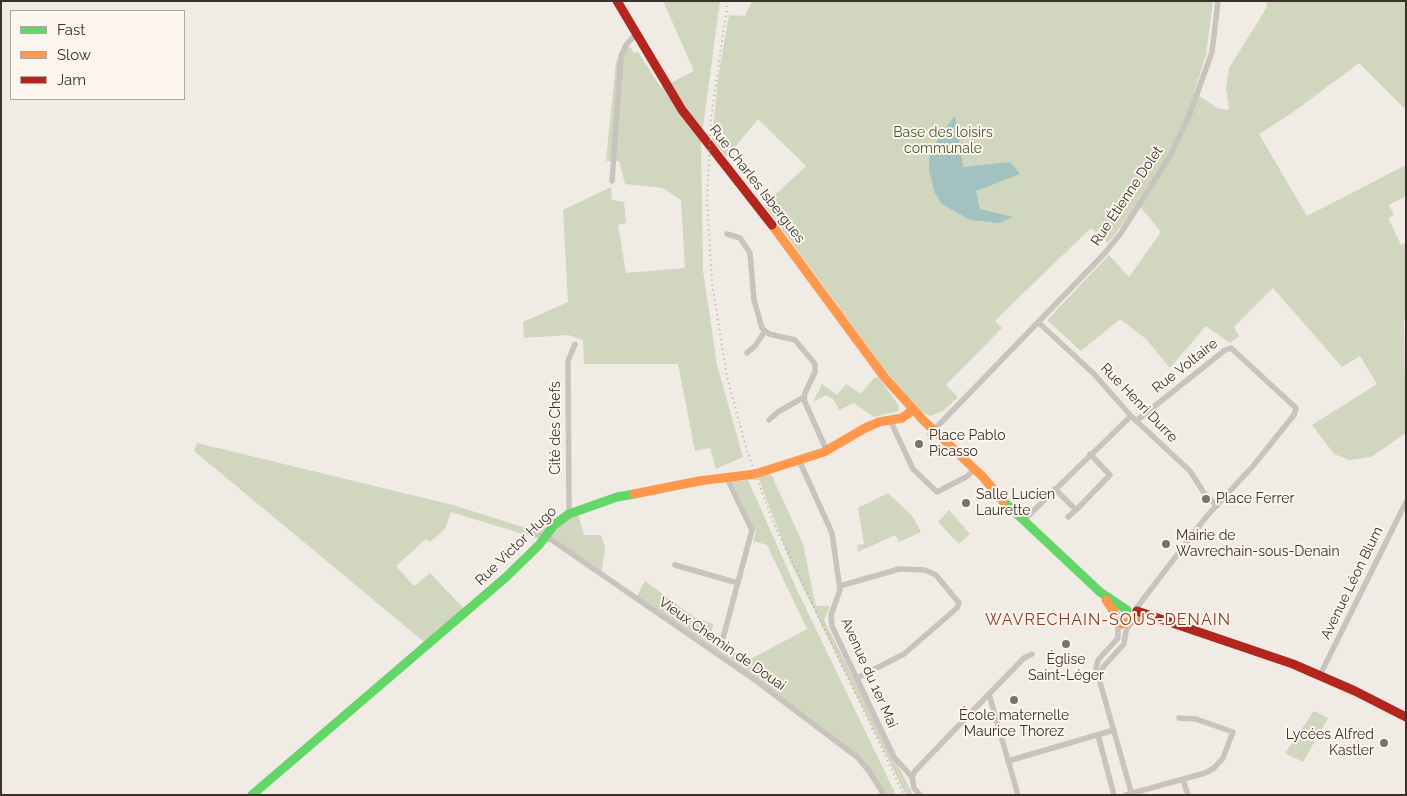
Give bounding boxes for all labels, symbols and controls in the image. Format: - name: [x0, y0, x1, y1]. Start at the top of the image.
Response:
- legend: [10, 10, 185, 100]
- text: Fast: [57, 21, 85, 39]
- text: Slow: [57, 46, 91, 64]
- text: Jam: [57, 71, 86, 89]
- street label: Rue Charles Isbergues: [706, 122, 808, 246]
- park label: Base des loisirs communale: [893, 125, 993, 158]
- street label: Rue Étienne Dolet: [1087, 143, 1167, 249]
- street label: Rue Voltaire: [1149, 335, 1221, 397]
- street label: Rue Henri Durre: [1097, 360, 1181, 446]
- street label: Cité des Chefs: [548, 381, 564, 475]
- place label: Place Pablo Picasso: [929, 428, 1006, 461]
- marker: Place Pablo Picasso: [913, 438, 925, 450]
- place label: Salle Lucien Laurette: [976, 487, 1055, 520]
- place label: Place Ferrer: [1216, 491, 1294, 507]
- marker: Place Ferrer: [1200, 493, 1212, 505]
- marker: Salle Lucien Laurette: [960, 497, 972, 509]
- street label: Rue Victor Hugo: [472, 503, 560, 589]
- street label: Avenue Léon Blum: [1317, 524, 1387, 642]
- place label: Mairie de Wavrechain-sous-Denain: [1176, 528, 1340, 560]
- marker: Mairie de Wavrechain-sous-Denain: [1160, 538, 1172, 550]
- street label: Vieux Chemin de Douai: [655, 594, 789, 694]
- district label: WAVRECHAIN-SOUS-DENAIN: [982, 610, 1234, 630]
- street label: Avenue du 1er Mai: [837, 615, 901, 731]
- marker: Église Saint-Léger: [1060, 638, 1072, 650]
- place label: Église Saint-Léger: [1028, 652, 1104, 684]
- marker: École maternelle Maurice Thorez: [1008, 694, 1020, 706]
- place label: École maternelle Maurice Thorez: [959, 708, 1069, 740]
- place label: Lycées Alfred Kastler: [1286, 727, 1374, 760]
- marker: Lycées Alfred Kastler: [1378, 737, 1390, 749]

